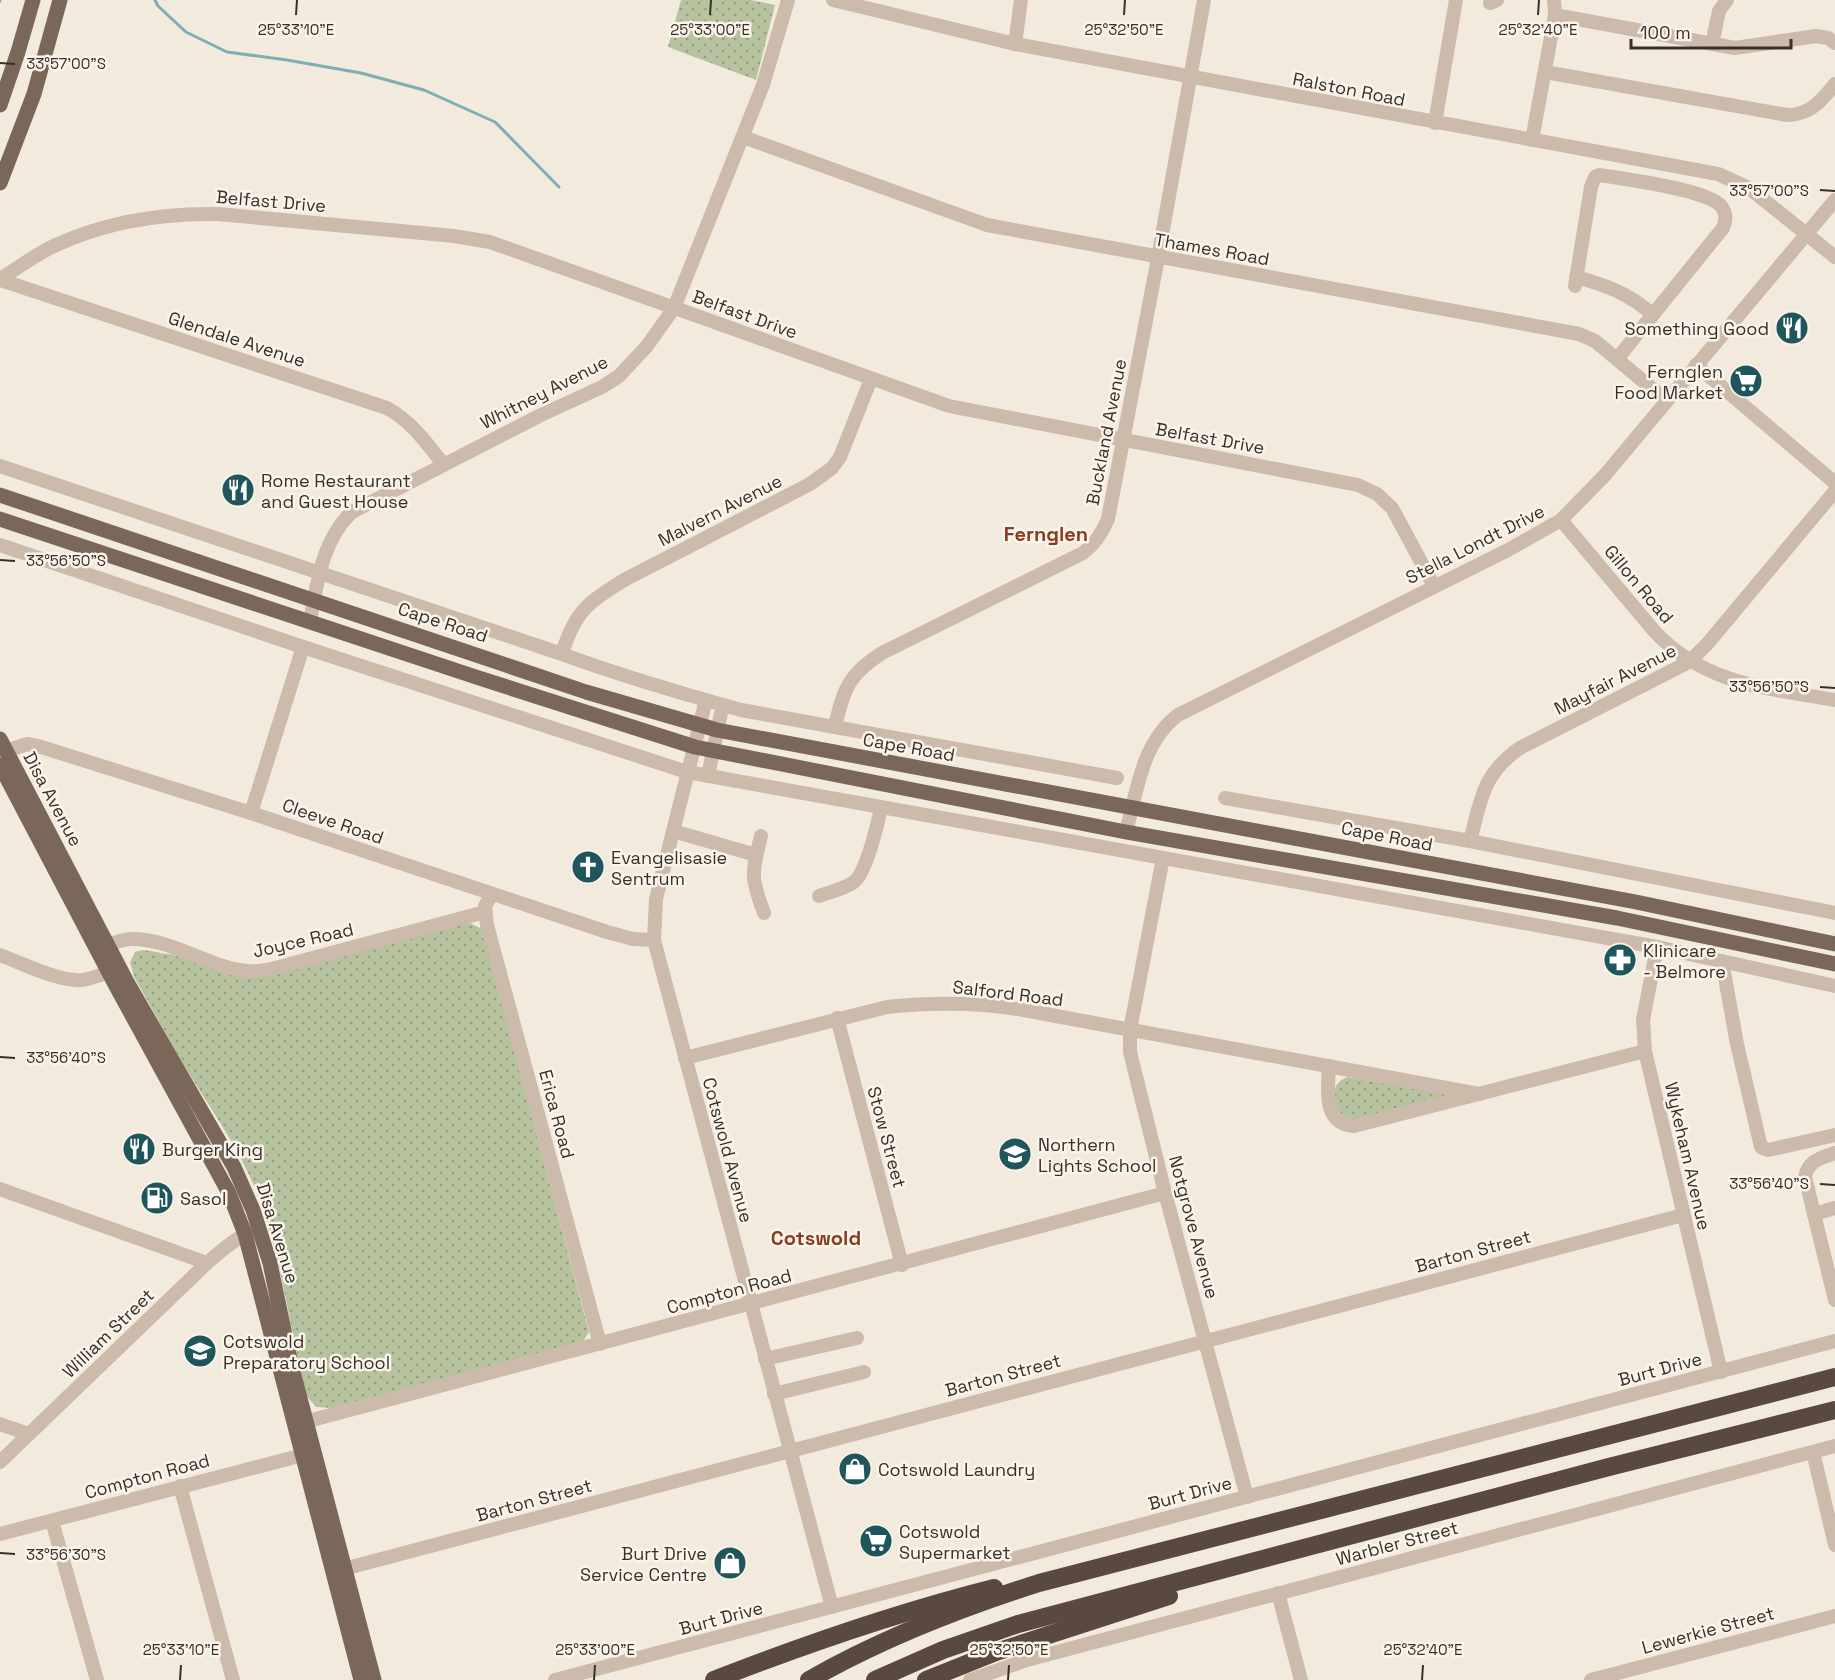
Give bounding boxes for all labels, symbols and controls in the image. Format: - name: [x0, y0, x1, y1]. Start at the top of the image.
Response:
- scale bar: [1631, 12, 1792, 50]
- text: 25°33'10"E: [258, 20, 334, 39]
- text: 25°33'00"E: [670, 20, 750, 39]
- text: 25°32'50"E: [1084, 20, 1164, 39]
- text: 25°32'40"E: [1499, 20, 1577, 39]
- text: 100 m: [1640, 21, 1691, 44]
- text: 33°57'00"S: [26, 54, 106, 73]
- street label: Ralston Road: [1291, 67, 1407, 111]
- text: 33°57'00"S: [1729, 181, 1809, 200]
- street label: Belfast Drive: [215, 185, 327, 217]
- street label: Thames Road: [1153, 228, 1271, 270]
- street label: Belfast Drive: [689, 284, 801, 344]
- street label: Glendale Avenue: [165, 306, 309, 372]
- restaurant icon: Something Good: [1774, 310, 1810, 346]
- place label: Something Good: [1624, 317, 1769, 340]
- street label: Whitney Avenue: [476, 350, 612, 434]
- street label: Buckland Avenue: [1081, 357, 1131, 507]
- place label: Fernglen Food Market: [1614, 360, 1723, 404]
- supermarket icon: Fernglen Food Market: [1728, 363, 1764, 399]
- street label: Belfast Drive: [1154, 417, 1266, 459]
- place label: Rome Restaurant and Guest House: [261, 469, 411, 513]
- street label: Malvern Avenue: [654, 469, 786, 551]
- restaurant icon: Rome Restaurant and Guest House: [220, 472, 256, 508]
- street label: Stella Londt Drive: [1402, 499, 1548, 589]
- district label: Fernglen: [1004, 521, 1088, 547]
- street label: Gillon Road: [1599, 540, 1679, 628]
- text: 33°56'50"S: [26, 551, 106, 570]
- street label: Cape Road: [395, 597, 491, 647]
- street label: Mayfair Avenue: [1550, 638, 1680, 720]
- text: 33°56'50"S: [1729, 677, 1809, 696]
- street label: Cape Road: [861, 728, 957, 766]
- street label: Disa Avenue: [18, 748, 88, 850]
- street label: Cleeve Road: [279, 793, 387, 849]
- street label: Cape Road: [1339, 816, 1435, 856]
- place label: Evangelisasie Sentrum: [611, 846, 727, 890]
- church icon: Evangelisasie Sentrum: [570, 849, 606, 885]
- street label: Joyce Road: [250, 917, 356, 963]
- place label: Klinicare - Belmore: [1643, 939, 1726, 983]
- pharmacy icon: Klinicare - Belmore: [1602, 942, 1638, 978]
- street label: Salford Road: [951, 975, 1065, 1011]
- text: 33°56'40"S: [26, 1048, 106, 1067]
- street label: Erica Road: [534, 1067, 580, 1161]
- street label: Cotswold Avenue: [698, 1075, 758, 1225]
- street label: Wykeham Avenue: [1660, 1080, 1716, 1232]
- street label: Stow Street: [862, 1084, 912, 1190]
- restaurant icon: Burger King: [121, 1131, 157, 1167]
- place label: Northern Lights School: [1038, 1133, 1156, 1177]
- school or university icon: Northern Lights School: [997, 1136, 1033, 1172]
- place label: Burger King: [162, 1138, 263, 1161]
- street label: Notgrove Avenue: [1164, 1153, 1224, 1301]
- text: 33°56'40"S: [1729, 1174, 1809, 1193]
- fuel station icon: Sasol: [139, 1180, 175, 1216]
- street label: Disa Avenue: [252, 1180, 304, 1286]
- place label: Sasol: [180, 1187, 226, 1210]
- district label: Cotswold: [771, 1225, 861, 1251]
- street label: Barton Street: [1413, 1225, 1533, 1277]
- street label: Compton Road: [664, 1263, 794, 1319]
- street label: William Street: [57, 1283, 159, 1383]
- place label: Cotswold Preparatory School: [223, 1330, 390, 1374]
- school or university icon: Cotswold Preparatory School: [182, 1333, 218, 1369]
- street label: Burt Drive: [1616, 1347, 1704, 1391]
- street label: Barton Street: [943, 1349, 1063, 1401]
- street label: Compton Road: [82, 1448, 212, 1504]
- shop icon: Cotswold Laundry: [837, 1451, 873, 1487]
- place label: Cotswold Laundry: [878, 1458, 1035, 1481]
- street label: Burt Drive: [1146, 1471, 1234, 1515]
- street label: Barton Street: [474, 1474, 594, 1526]
- street label: Warbler Street: [1333, 1516, 1461, 1570]
- place label: Cotswold Supermarket: [899, 1520, 1011, 1564]
- supermarket icon: Cotswold Supermarket: [858, 1523, 894, 1559]
- place label: Burt Drive Service Centre: [580, 1542, 707, 1586]
- text: 33°56'30"S: [26, 1545, 106, 1564]
- shop icon: Burt Drive Service Centre: [712, 1545, 748, 1581]
- street label: Burt Drive: [677, 1596, 765, 1640]
- street label: Lewerkie Street: [1639, 1601, 1777, 1659]
- text: 25°33'10"E: [143, 1640, 219, 1659]
- text: 25°33'00"E: [555, 1640, 635, 1659]
- text: 25°32'50"E: [969, 1640, 1049, 1659]
- text: 25°32'40"E: [1384, 1640, 1462, 1659]

